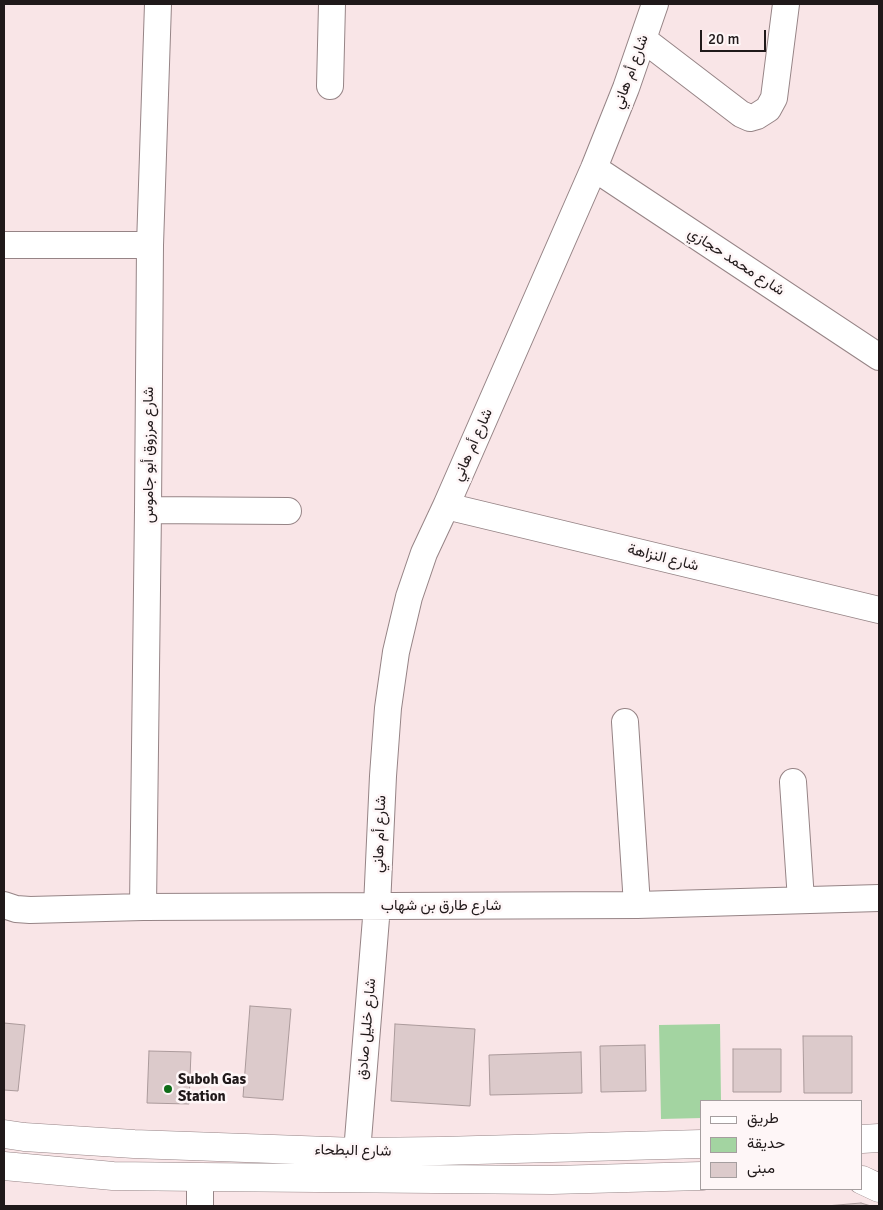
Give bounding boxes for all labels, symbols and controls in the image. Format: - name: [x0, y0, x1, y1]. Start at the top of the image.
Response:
- scale bar: [703, 20, 769, 52]
- text: 20 m: [708, 30, 739, 48]
- street label: شارع أم هاني: [609, 32, 653, 112]
- street label: شارع محمد حجازي: [684, 224, 788, 300]
- street label: شارع مرزوق أبو جاموس: [140, 387, 158, 523]
- street label: شارع أم هاني: [449, 406, 497, 484]
- street label: شارع النزاهة: [626, 540, 700, 576]
- street label: شارع أم هاني: [370, 795, 390, 873]
- street label: شارع طارق بن شهاب: [381, 897, 501, 915]
- street label: شارع خليل صادق: [354, 978, 380, 1080]
- place label: Suboh Gas Station: [178, 1071, 246, 1106]
- marker: Suboh Gas Station: [162, 1083, 174, 1095]
- legend: [700, 1100, 863, 1190]
- text: طريق: [747, 1109, 779, 1127]
- text: حديقة: [747, 1134, 785, 1152]
- street label: شارع البطحاء: [314, 1141, 392, 1161]
- text: مبنى: [747, 1159, 775, 1177]

